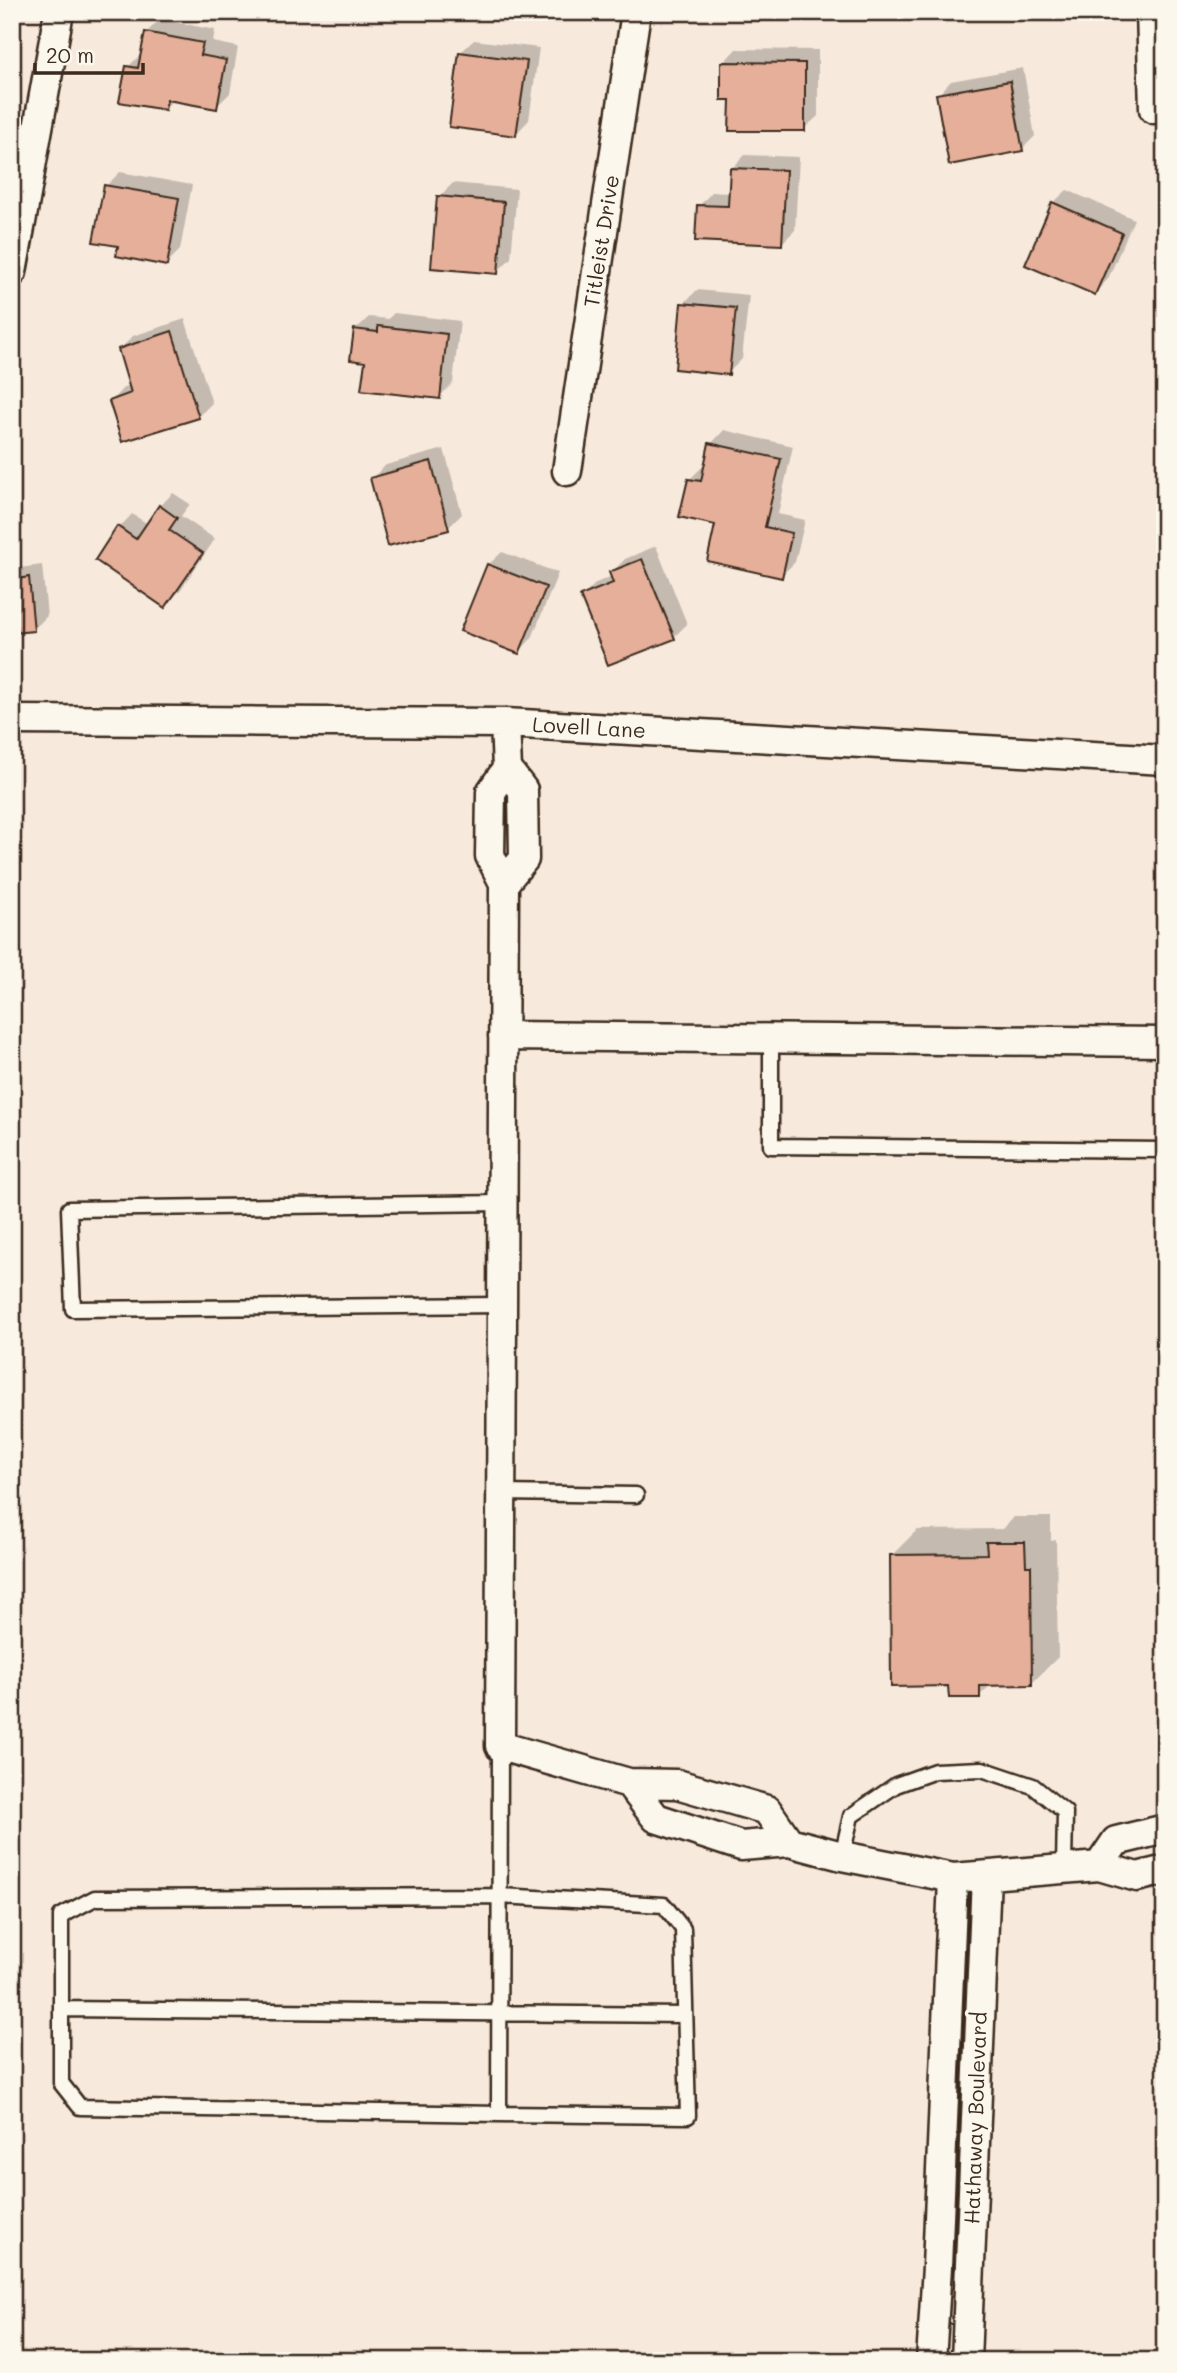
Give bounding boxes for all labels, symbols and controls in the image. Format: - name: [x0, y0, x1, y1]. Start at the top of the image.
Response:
- scale bar: [35, 32, 144, 76]
- text: 20 m: [46, 41, 94, 68]
- street label: Titleist Drive: [577, 173, 624, 309]
- street label: Lovell Lane: [532, 710, 647, 743]
- street label: Hathaway Boulevard: [957, 2011, 992, 2225]

